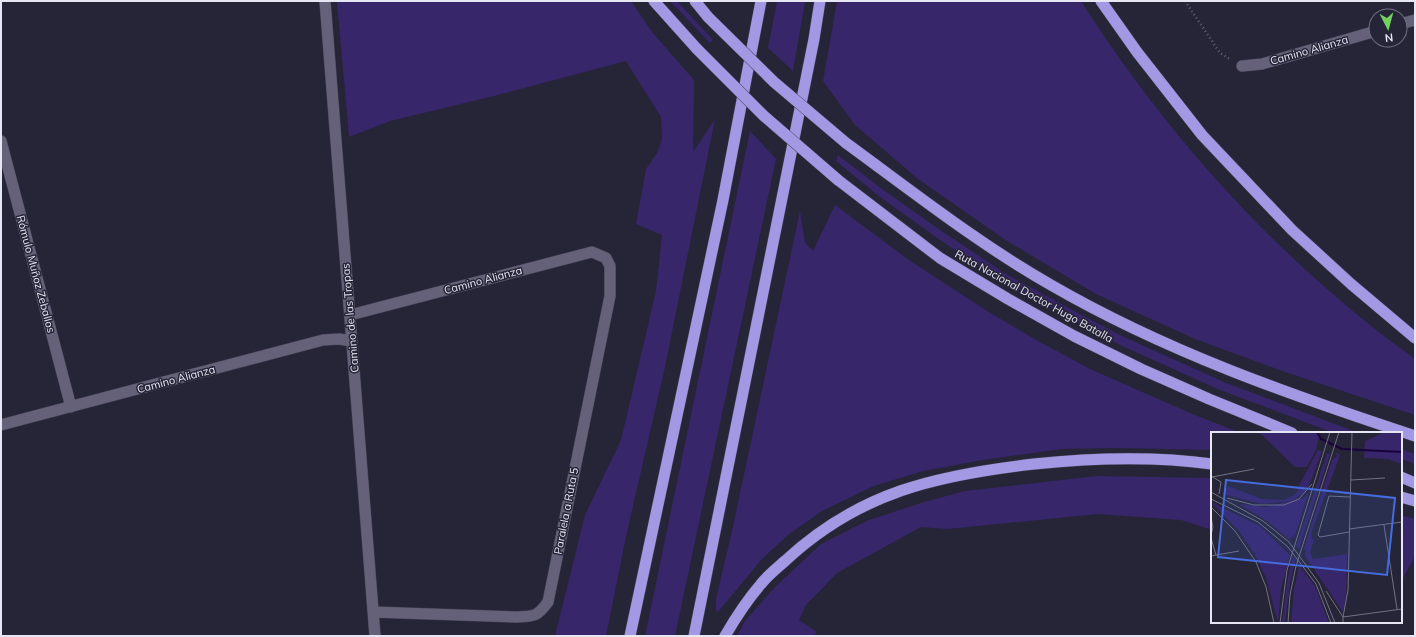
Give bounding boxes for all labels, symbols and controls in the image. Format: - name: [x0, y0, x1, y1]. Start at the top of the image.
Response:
- north arrow: [1368, 8, 1408, 48]
- text: N: [1384, 31, 1394, 45]
- street label: Camino Alianza: [1268, 32, 1350, 68]
- street label: Rómulo Muñoz Zeballos: [14, 214, 58, 334]
- street label: Ruta Nacional Doctor Hugo Batalla: [952, 247, 1116, 345]
- street label: Camino de las Tropas: [338, 263, 362, 373]
- street label: Camino Alianza: [442, 263, 524, 297]
- street label: Camino Alianza: [135, 362, 217, 396]
- inset map: [1211, 432, 1402, 623]
- street label: Paralela a Ruta 5: [551, 466, 581, 556]

